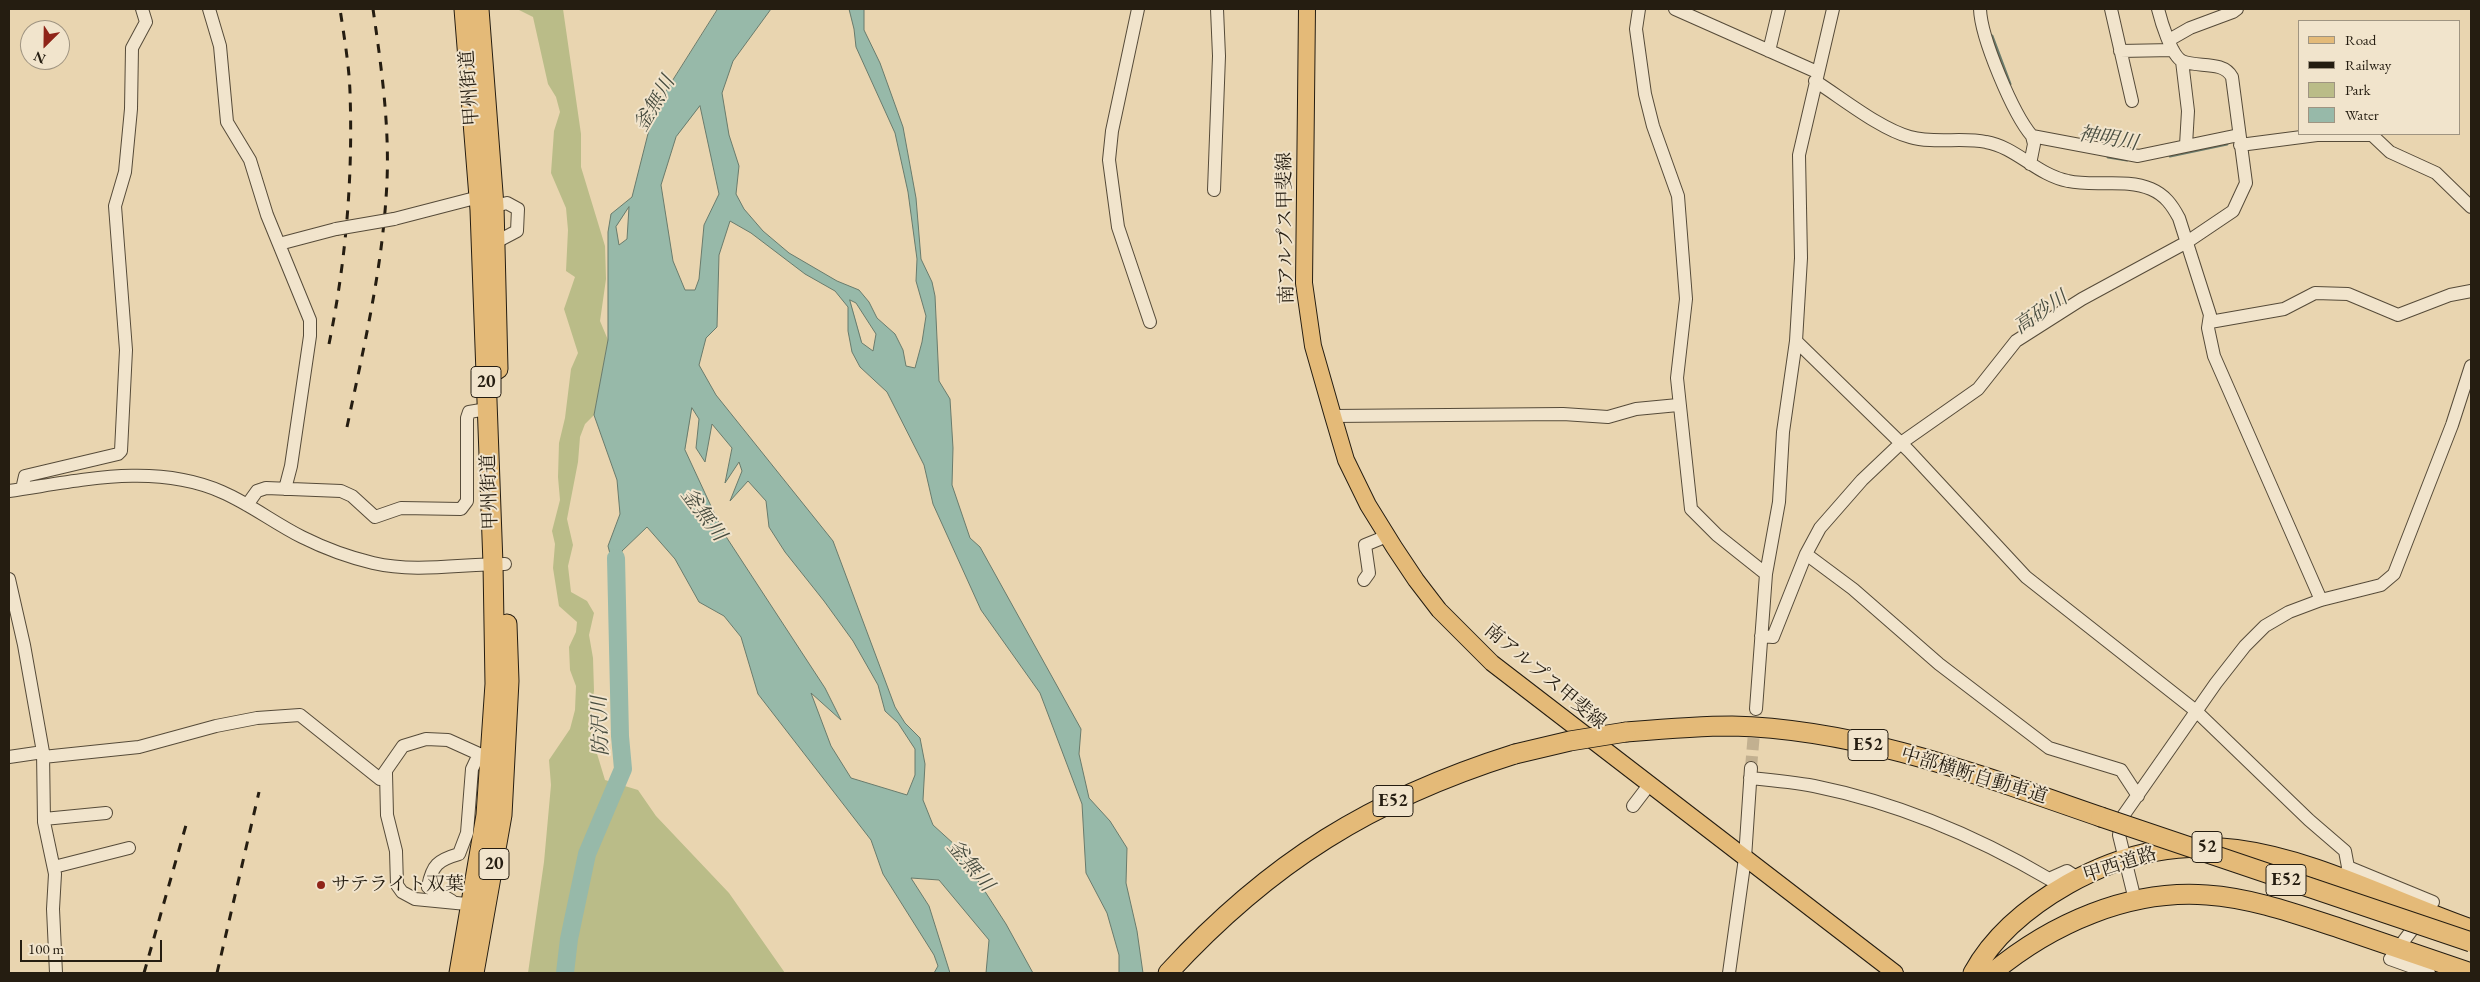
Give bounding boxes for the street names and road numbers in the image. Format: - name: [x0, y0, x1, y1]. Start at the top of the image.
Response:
- street label: 甲州街道: [456, 49, 484, 127]
- street label: 南アルプス甲斐線: [1273, 152, 1299, 304]
- road number: 20: [471, 367, 501, 398]
- street label: 甲州街道: [477, 454, 503, 530]
- street label: 南アルプス甲斐線: [1479, 619, 1611, 735]
- road number: E52: [1848, 730, 1888, 760]
- street label: 中部横断自動車道: [1898, 743, 2050, 809]
- road number: E52: [1373, 786, 1413, 816]
- road number: 52: [2192, 832, 2222, 862]
- street label: 甲西道路: [2080, 842, 2160, 888]
- road number: 20: [479, 849, 509, 880]
- road number: E52: [2266, 864, 2306, 896]

